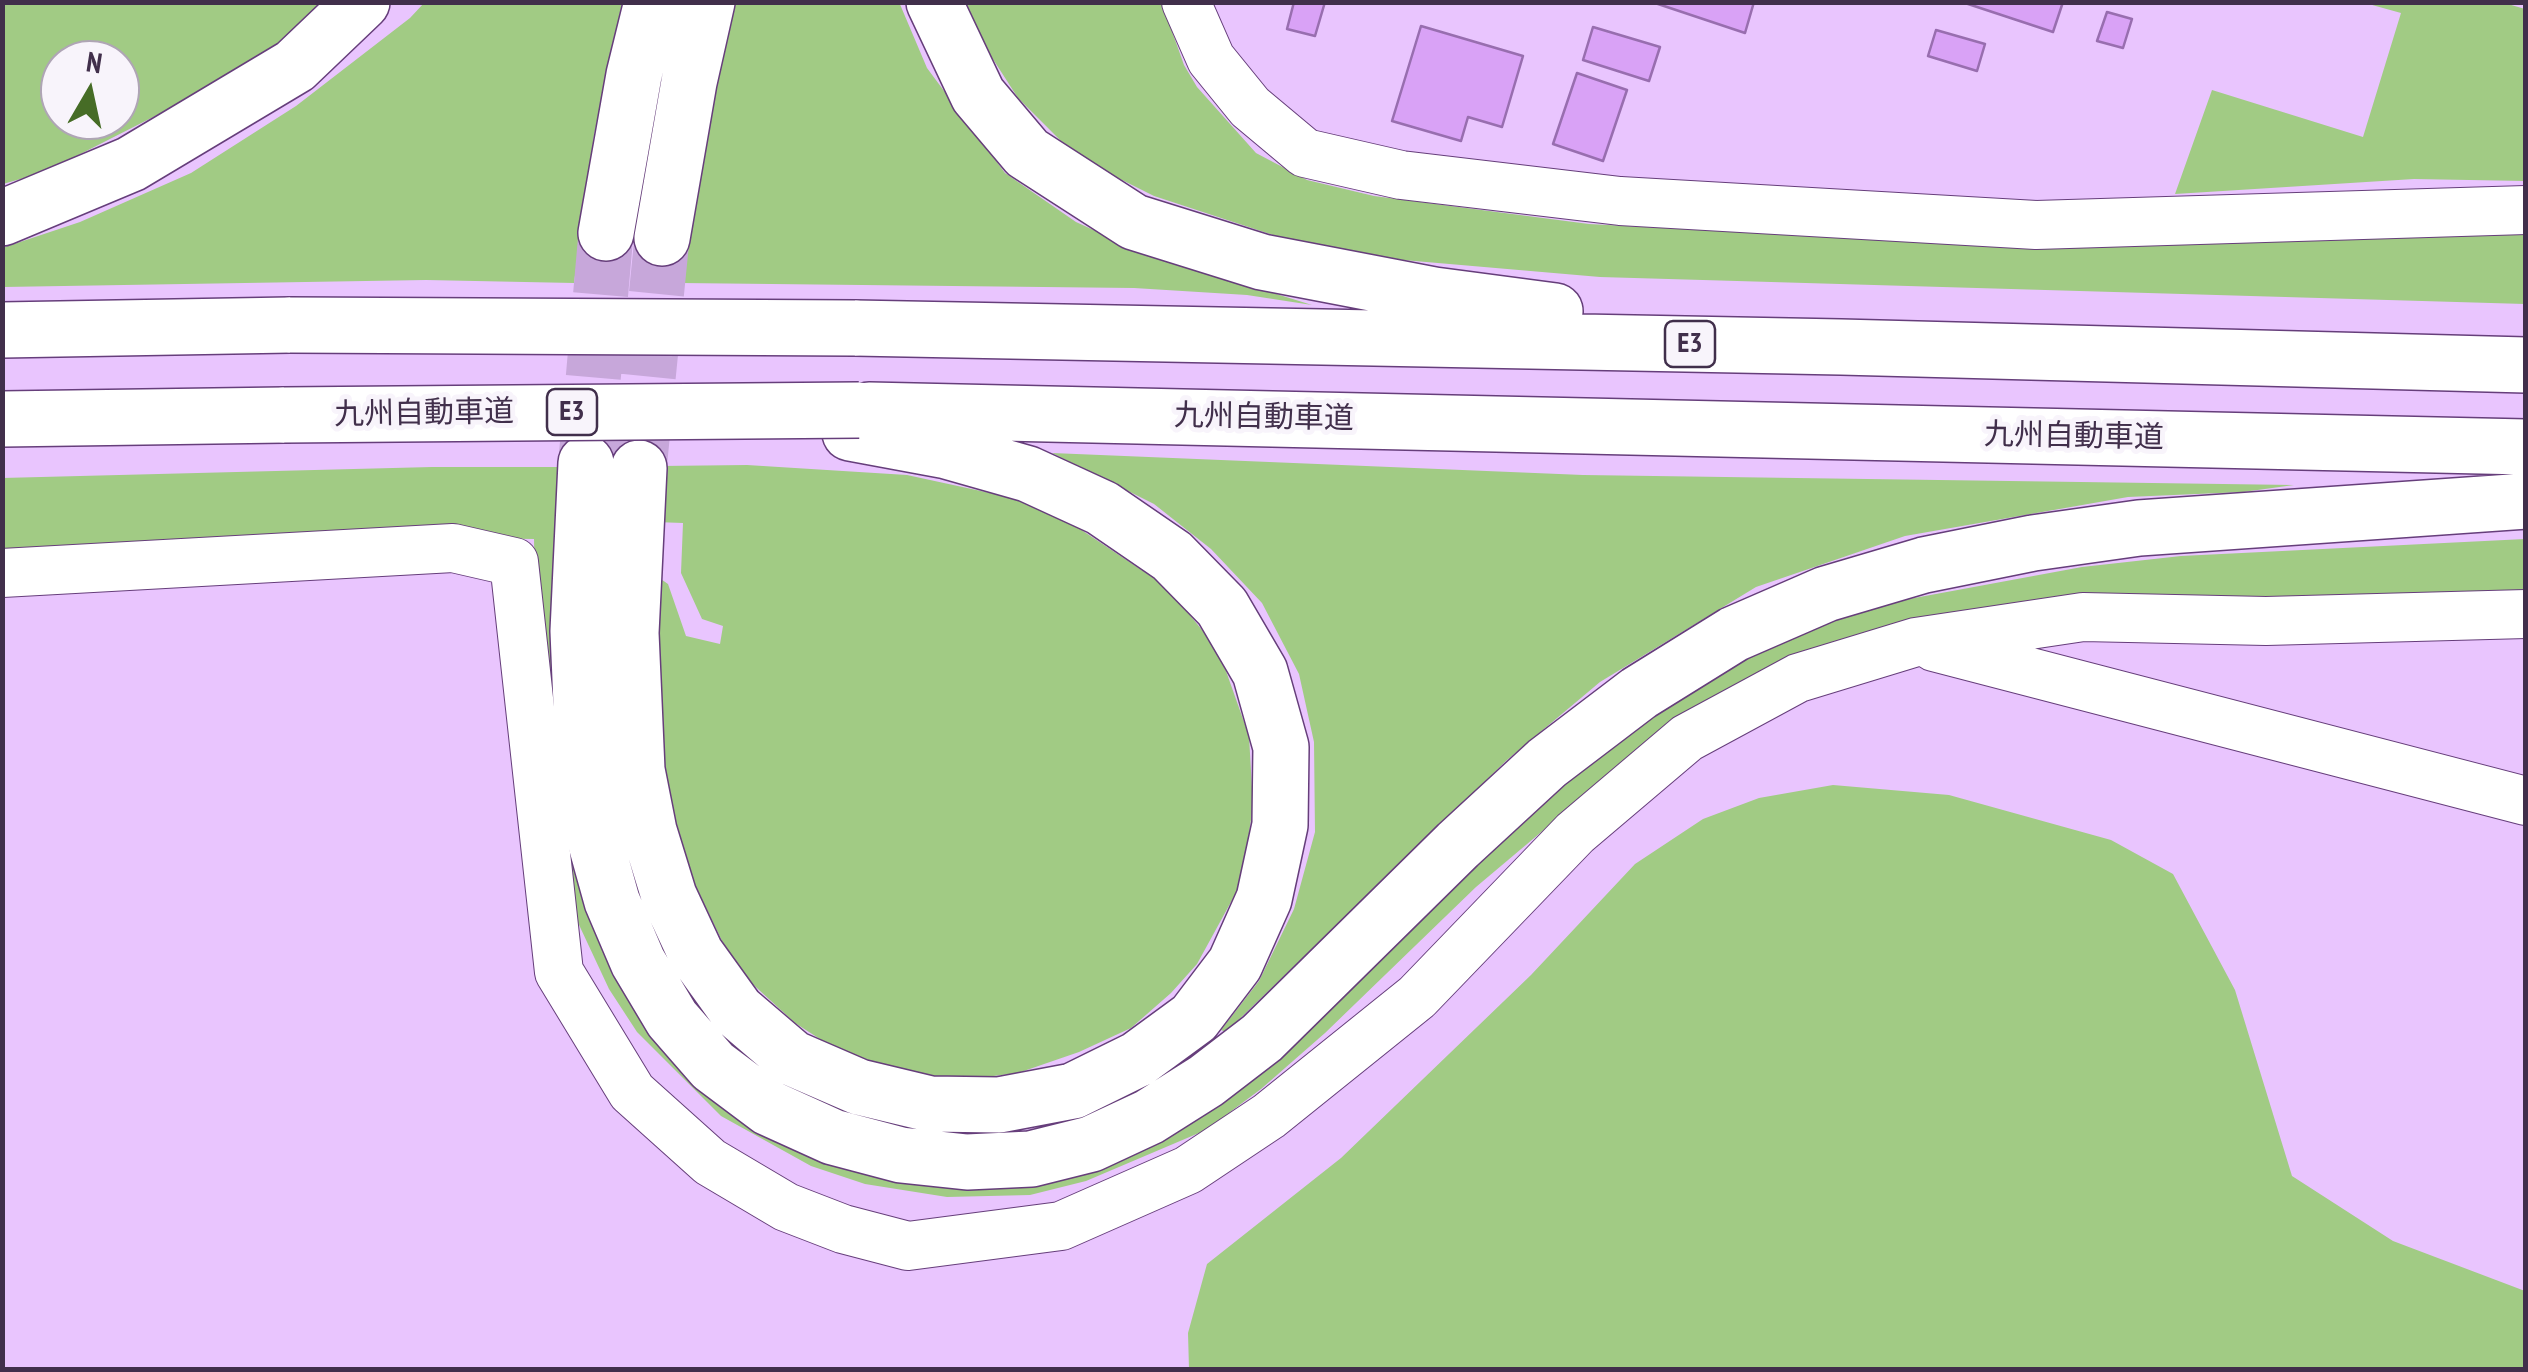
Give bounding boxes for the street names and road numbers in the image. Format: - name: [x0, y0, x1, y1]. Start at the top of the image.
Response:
- road number: E3: [1665, 321, 1715, 367]
- road number: E3: [547, 389, 597, 435]
- street label: 九州自動車道: [334, 394, 514, 434]
- street label: 九州自動車道: [1174, 398, 1354, 438]
- street label: 九州自動車道: [1984, 417, 2164, 457]

